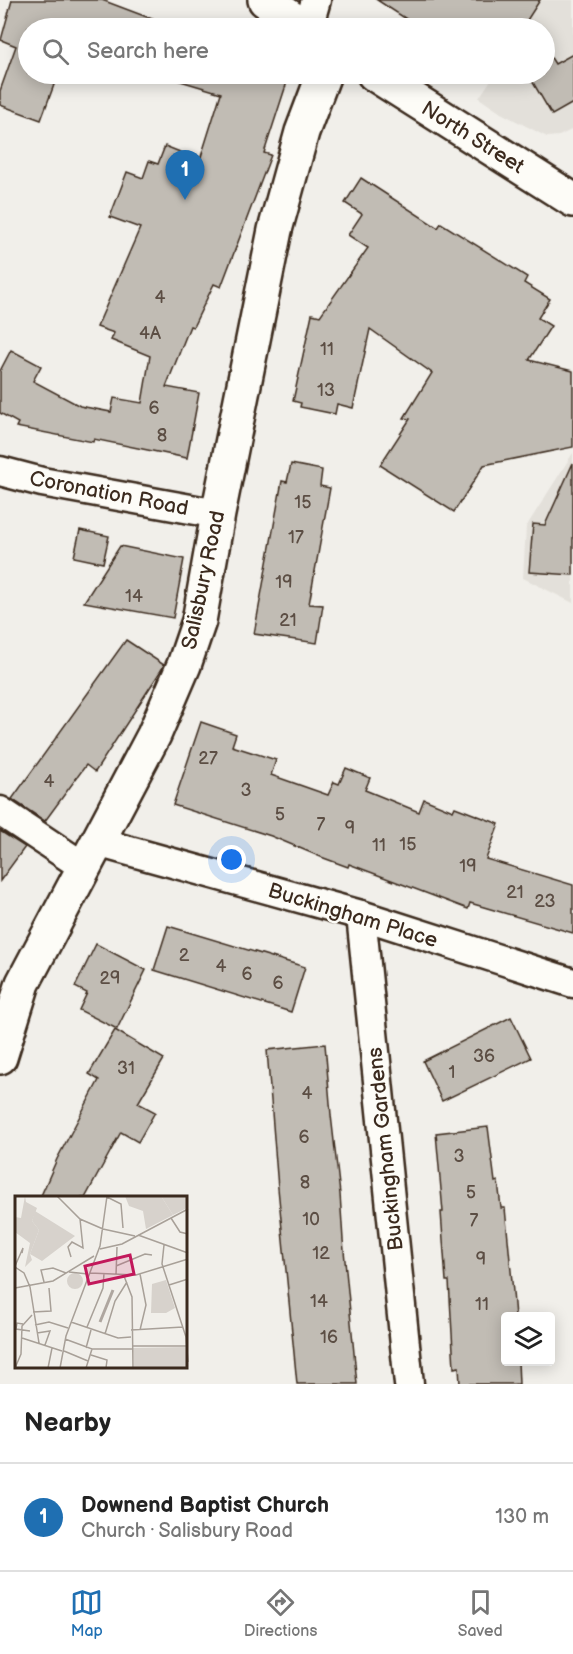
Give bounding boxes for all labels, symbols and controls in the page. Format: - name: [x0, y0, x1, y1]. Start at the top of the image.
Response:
- search box: [18, 18, 555, 84]
- icon: search: [39, 35, 72, 68]
- text: Search here: [87, 38, 209, 65]
- street label: North Street: [417, 96, 529, 179]
- pin: 1: [166, 150, 204, 200]
- house number: 4: [155, 287, 166, 308]
- house number: 4A: [139, 323, 161, 344]
- house number: 11: [320, 339, 334, 360]
- house number: 13: [317, 380, 335, 401]
- house number: 6: [149, 398, 160, 419]
- house number: 8: [157, 425, 167, 446]
- street label: Coronation Road: [27, 466, 190, 521]
- house number: 15: [294, 492, 312, 513]
- street label: Salisbury Road: [177, 508, 230, 652]
- house number: 17: [288, 527, 304, 548]
- house number: 19: [275, 572, 293, 593]
- house number: 14: [125, 586, 143, 607]
- house number: 21: [279, 610, 297, 631]
- house number: 27: [198, 748, 218, 769]
- house number: 4: [44, 771, 55, 792]
- house number: 3: [240, 780, 252, 801]
- house number: 5: [275, 804, 285, 825]
- house number: 7: [317, 814, 326, 835]
- house number: 9: [345, 818, 355, 839]
- house number: 15: [399, 834, 417, 855]
- house number: 11: [372, 835, 386, 856]
- your location: [217, 845, 246, 874]
- house number: 19: [459, 856, 477, 877]
- street label: Buckingham Place: [265, 878, 441, 953]
- house number: 21: [506, 882, 524, 903]
- house number: 23: [534, 891, 556, 912]
- house number: 2: [179, 945, 190, 966]
- house number: 4: [216, 956, 227, 977]
- house number: 6: [242, 964, 253, 985]
- house number: 29: [99, 968, 121, 989]
- house number: 6: [273, 973, 284, 994]
- street label: Buckingham Gardens: [362, 1046, 409, 1252]
- house number: 36: [473, 1046, 495, 1067]
- house number: 31: [117, 1058, 135, 1079]
- house number: 1: [449, 1062, 455, 1083]
- house number: 4: [302, 1083, 313, 1104]
- house number: 6: [299, 1127, 310, 1148]
- house number: 3: [453, 1146, 465, 1167]
- house number: 8: [300, 1172, 310, 1193]
- house number: 5: [466, 1182, 476, 1203]
- inset map: [15, 1196, 188, 1369]
- house number: 10: [302, 1209, 320, 1230]
- house number: 7: [470, 1210, 479, 1231]
- house number: 12: [312, 1243, 330, 1264]
- house number: 9: [476, 1249, 486, 1270]
- house number: 14: [310, 1291, 328, 1312]
- house number: 11: [475, 1294, 489, 1315]
- map controls: [501, 1312, 555, 1366]
- button: layers: [501, 1312, 555, 1366]
- house number: 16: [320, 1327, 338, 1348]
- text: Nearby: [24, 1408, 111, 1439]
- text: Downend Baptist Church: [81, 1492, 329, 1519]
- text: 1: [39, 1505, 48, 1529]
- text: 130 m: [495, 1505, 549, 1529]
- text: Church · Salisbury Road: [81, 1519, 293, 1543]
- tab: Map: [70, 1586, 103, 1641]
- tab: Directions: [244, 1586, 317, 1641]
- tab: Saved: [458, 1586, 503, 1641]

